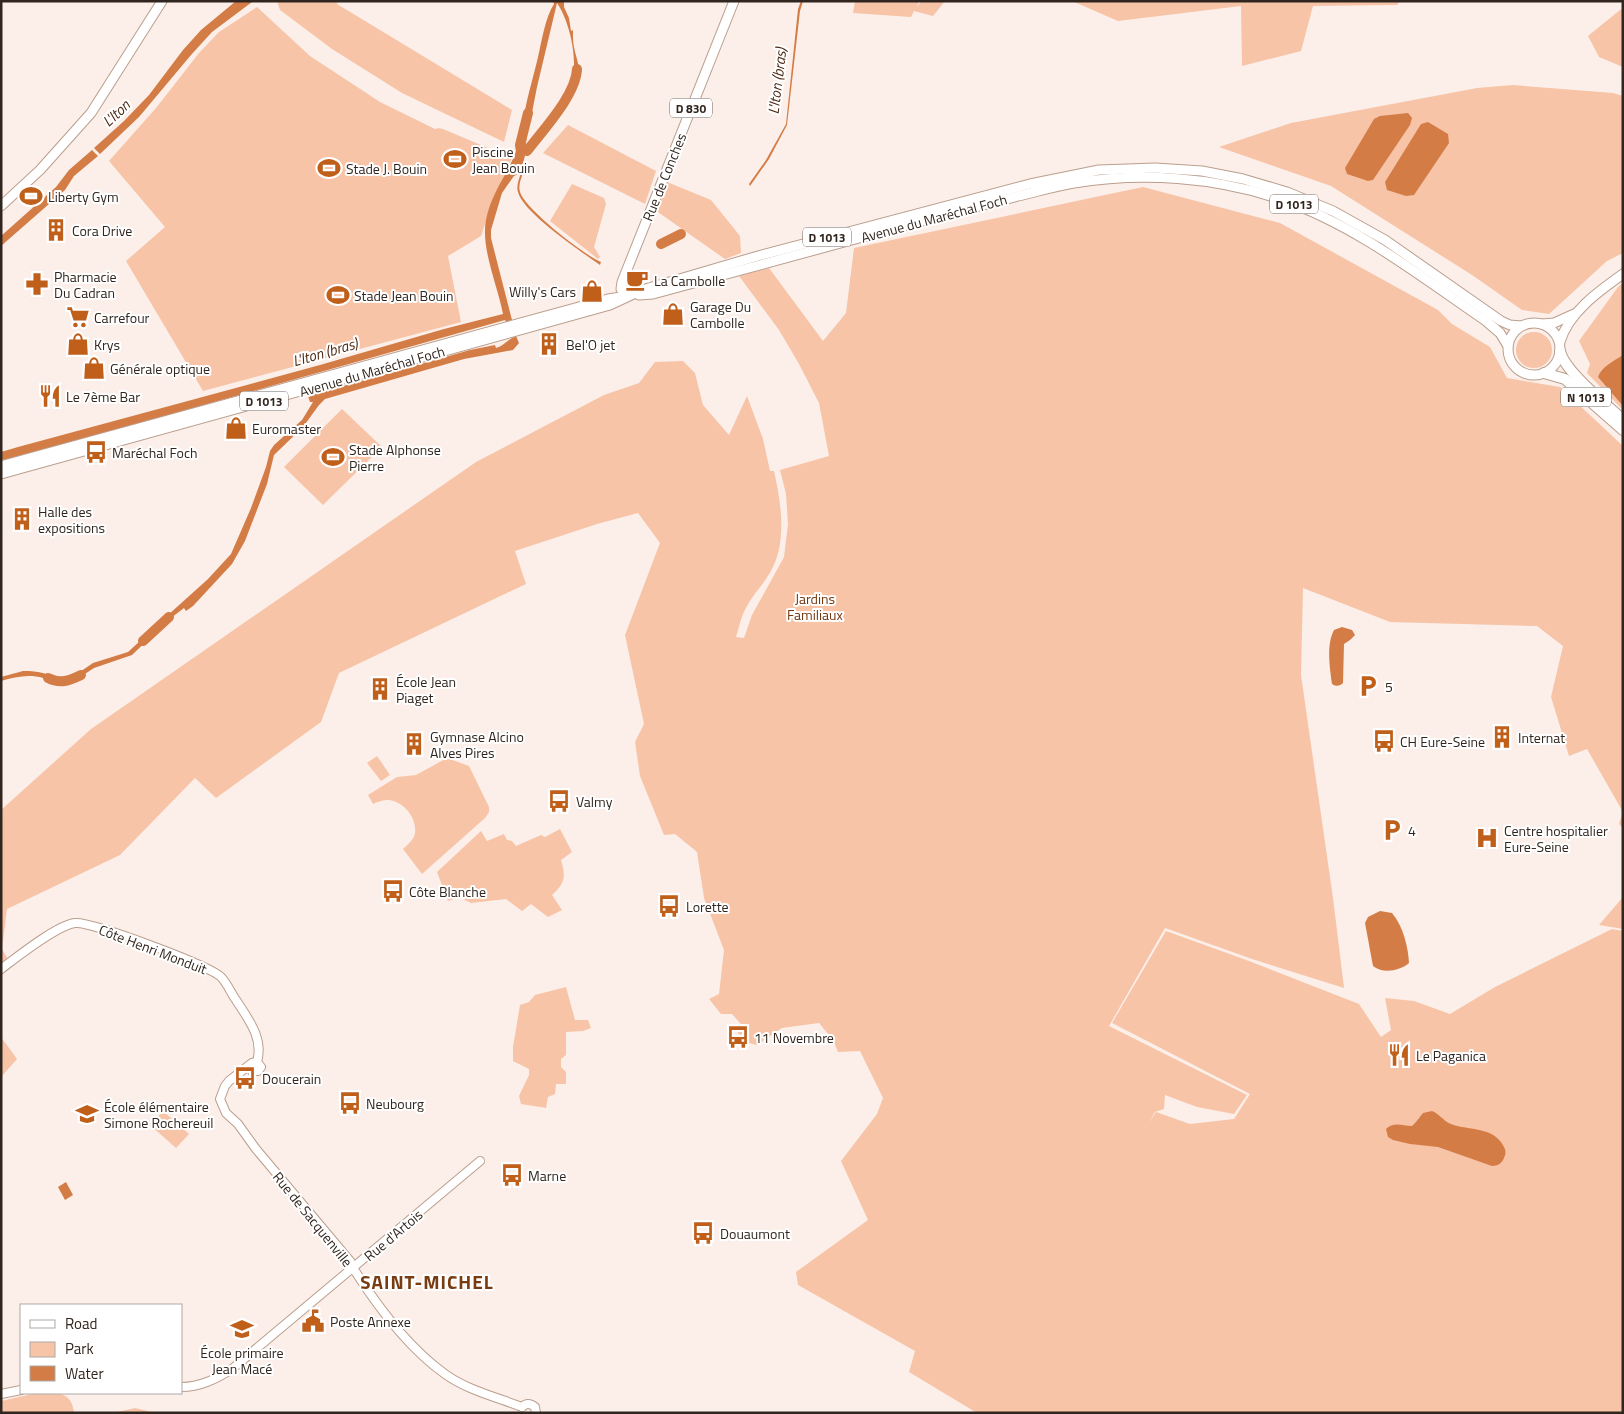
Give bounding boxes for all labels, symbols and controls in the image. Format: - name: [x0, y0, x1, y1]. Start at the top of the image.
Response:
- water label: L'Iton (bras): [762, 45, 793, 116]
- water label: L'Iton: [97, 94, 136, 132]
- road number: D 830: [670, 99, 712, 118]
- street label: Rue de Conches: [637, 130, 691, 224]
- place label: Piscine Jean Bouin: [472, 141, 535, 178]
- sports icon: Piscine Jean Bouin: [442, 146, 468, 172]
- sports icon: Stade J. Bouin: [316, 155, 342, 181]
- place label: Stade J. Bouin: [346, 158, 427, 179]
- sports icon: Liberty Gym: [18, 183, 44, 209]
- place label: Liberty Gym: [48, 186, 119, 207]
- street label: Avenue du Maréchal Foch: [859, 188, 1009, 248]
- road number: D 1013: [1270, 194, 1318, 213]
- building icon: Cora Drive: [43, 217, 69, 243]
- place label: Cora Drive: [72, 220, 132, 241]
- road number: D 1013: [803, 228, 851, 246]
- place label: Pharmacie Du Cadran: [54, 266, 117, 303]
- cafe icon: La Cambolle: [624, 267, 650, 293]
- place label: La Cambolle: [654, 270, 725, 291]
- pharmacy icon: Pharmacie Du Cadran: [24, 271, 50, 297]
- shop icon: Willy's Cars: [579, 278, 605, 304]
- place label: Willy's Cars: [509, 281, 576, 302]
- sports icon: Stade Jean Bouin: [325, 282, 351, 308]
- place label: Stade Jean Bouin: [354, 285, 454, 306]
- place label: Garage Du Cambolle: [690, 296, 751, 333]
- shop icon: Garage Du Cambolle: [660, 301, 686, 327]
- supermarket icon: Carrefour: [65, 304, 91, 330]
- place label: Carrefour: [94, 307, 150, 328]
- shop icon: Krys: [65, 331, 91, 357]
- water label: L'Iton (bras): [290, 331, 362, 372]
- building icon: Bel'O jet: [536, 331, 562, 357]
- place label: Krys: [94, 334, 120, 355]
- place label: Bel'O jet: [566, 334, 615, 355]
- street label: Avenue du Maréchal Foch: [297, 340, 447, 402]
- shop icon: Générale optique: [81, 355, 107, 381]
- place label: Générale optique: [110, 358, 210, 379]
- restaurant icon: Le 7ème Bar: [37, 383, 63, 409]
- place label: Le 7ème Bar: [66, 386, 140, 407]
- road number: N 1013: [1561, 388, 1611, 407]
- road number: D 1013: [240, 392, 288, 411]
- shop icon: Euromaster: [223, 415, 249, 441]
- place label: Euromaster: [252, 418, 321, 439]
- bus stop icon: Maréchal Foch: [83, 439, 109, 465]
- place label: Stade Alphonse Pierre: [349, 439, 441, 476]
- place label: Maréchal Foch: [112, 442, 198, 463]
- sports icon: Stade Alphonse Pierre: [320, 444, 346, 470]
- place label: Halle des expositions: [38, 501, 105, 538]
- building icon: Halle des expositions: [9, 506, 35, 532]
- park label: Jardins Familiaux: [787, 588, 844, 625]
- place label: École Jean Piaget: [396, 671, 456, 708]
- parking icon: 5: [1355, 673, 1381, 699]
- building icon: École Jean Piaget: [367, 676, 393, 702]
- place label: 5: [1385, 676, 1393, 697]
- building icon: Internat: [1489, 724, 1515, 750]
- place label: Gymnase Alcino Alves Pires: [430, 726, 524, 763]
- place label: Internat: [1518, 727, 1565, 748]
- bus stop icon: CH Eure-Seine: [1371, 728, 1397, 754]
- building icon: Gymnase Alcino Alves Pires: [401, 731, 427, 757]
- place label: CH Eure-Seine: [1400, 731, 1485, 752]
- bus stop icon: Valmy: [546, 788, 572, 814]
- place label: Valmy: [576, 791, 613, 812]
- parking icon: 4: [1379, 817, 1405, 843]
- place label: 4: [1408, 820, 1416, 841]
- place label: Centre hospitalier Eure-Seine: [1504, 820, 1608, 857]
- hospital icon: Centre hospitalier Eure-Seine: [1474, 825, 1500, 851]
- bus stop icon: Côte Blanche: [380, 878, 406, 904]
- place label: Côte Blanche: [409, 881, 486, 902]
- bus stop icon: Lorette: [656, 893, 682, 919]
- place label: Lorette: [686, 896, 729, 917]
- street label: Côte Henri Monduit: [96, 919, 210, 979]
- bus stop icon: 11 Novembre: [725, 1024, 751, 1050]
- place label: 11 Novembre: [754, 1027, 834, 1048]
- restaurant icon: Le Paganica: [1386, 1042, 1412, 1068]
- place label: Le Paganica: [1416, 1045, 1486, 1066]
- bus stop icon: Doucerain: [232, 1065, 258, 1091]
- place label: Doucerain: [262, 1068, 321, 1089]
- bus stop icon: Neubourg: [337, 1090, 363, 1116]
- place label: Neubourg: [366, 1093, 424, 1114]
- place label: École élémentaire Simone Rochereuil: [104, 1096, 214, 1133]
- school or university icon: École élémentaire Simone Rochereuil: [74, 1101, 100, 1127]
- bus stop icon: Marne: [499, 1162, 525, 1188]
- place label: Marne: [528, 1165, 566, 1186]
- street label: Rue de Sacquenville: [268, 1167, 358, 1271]
- street label: Rue d'Artois: [359, 1204, 427, 1266]
- bus stop icon: Douaumont: [690, 1220, 716, 1246]
- place label: Douaumont: [720, 1223, 790, 1244]
- district label: SAINT-MICHEL: [360, 1267, 494, 1296]
- legend: [20, 1304, 182, 1394]
- public building icon: Poste Annexe: [300, 1308, 326, 1334]
- place label: Poste Annexe: [330, 1311, 411, 1332]
- text: Road: [65, 1312, 97, 1335]
- school or university icon: École primaire Jean Macé: [229, 1316, 255, 1342]
- text: Park: [65, 1337, 94, 1360]
- place label: École primaire Jean Macé: [200, 1342, 284, 1379]
- text: Water: [65, 1362, 104, 1385]

